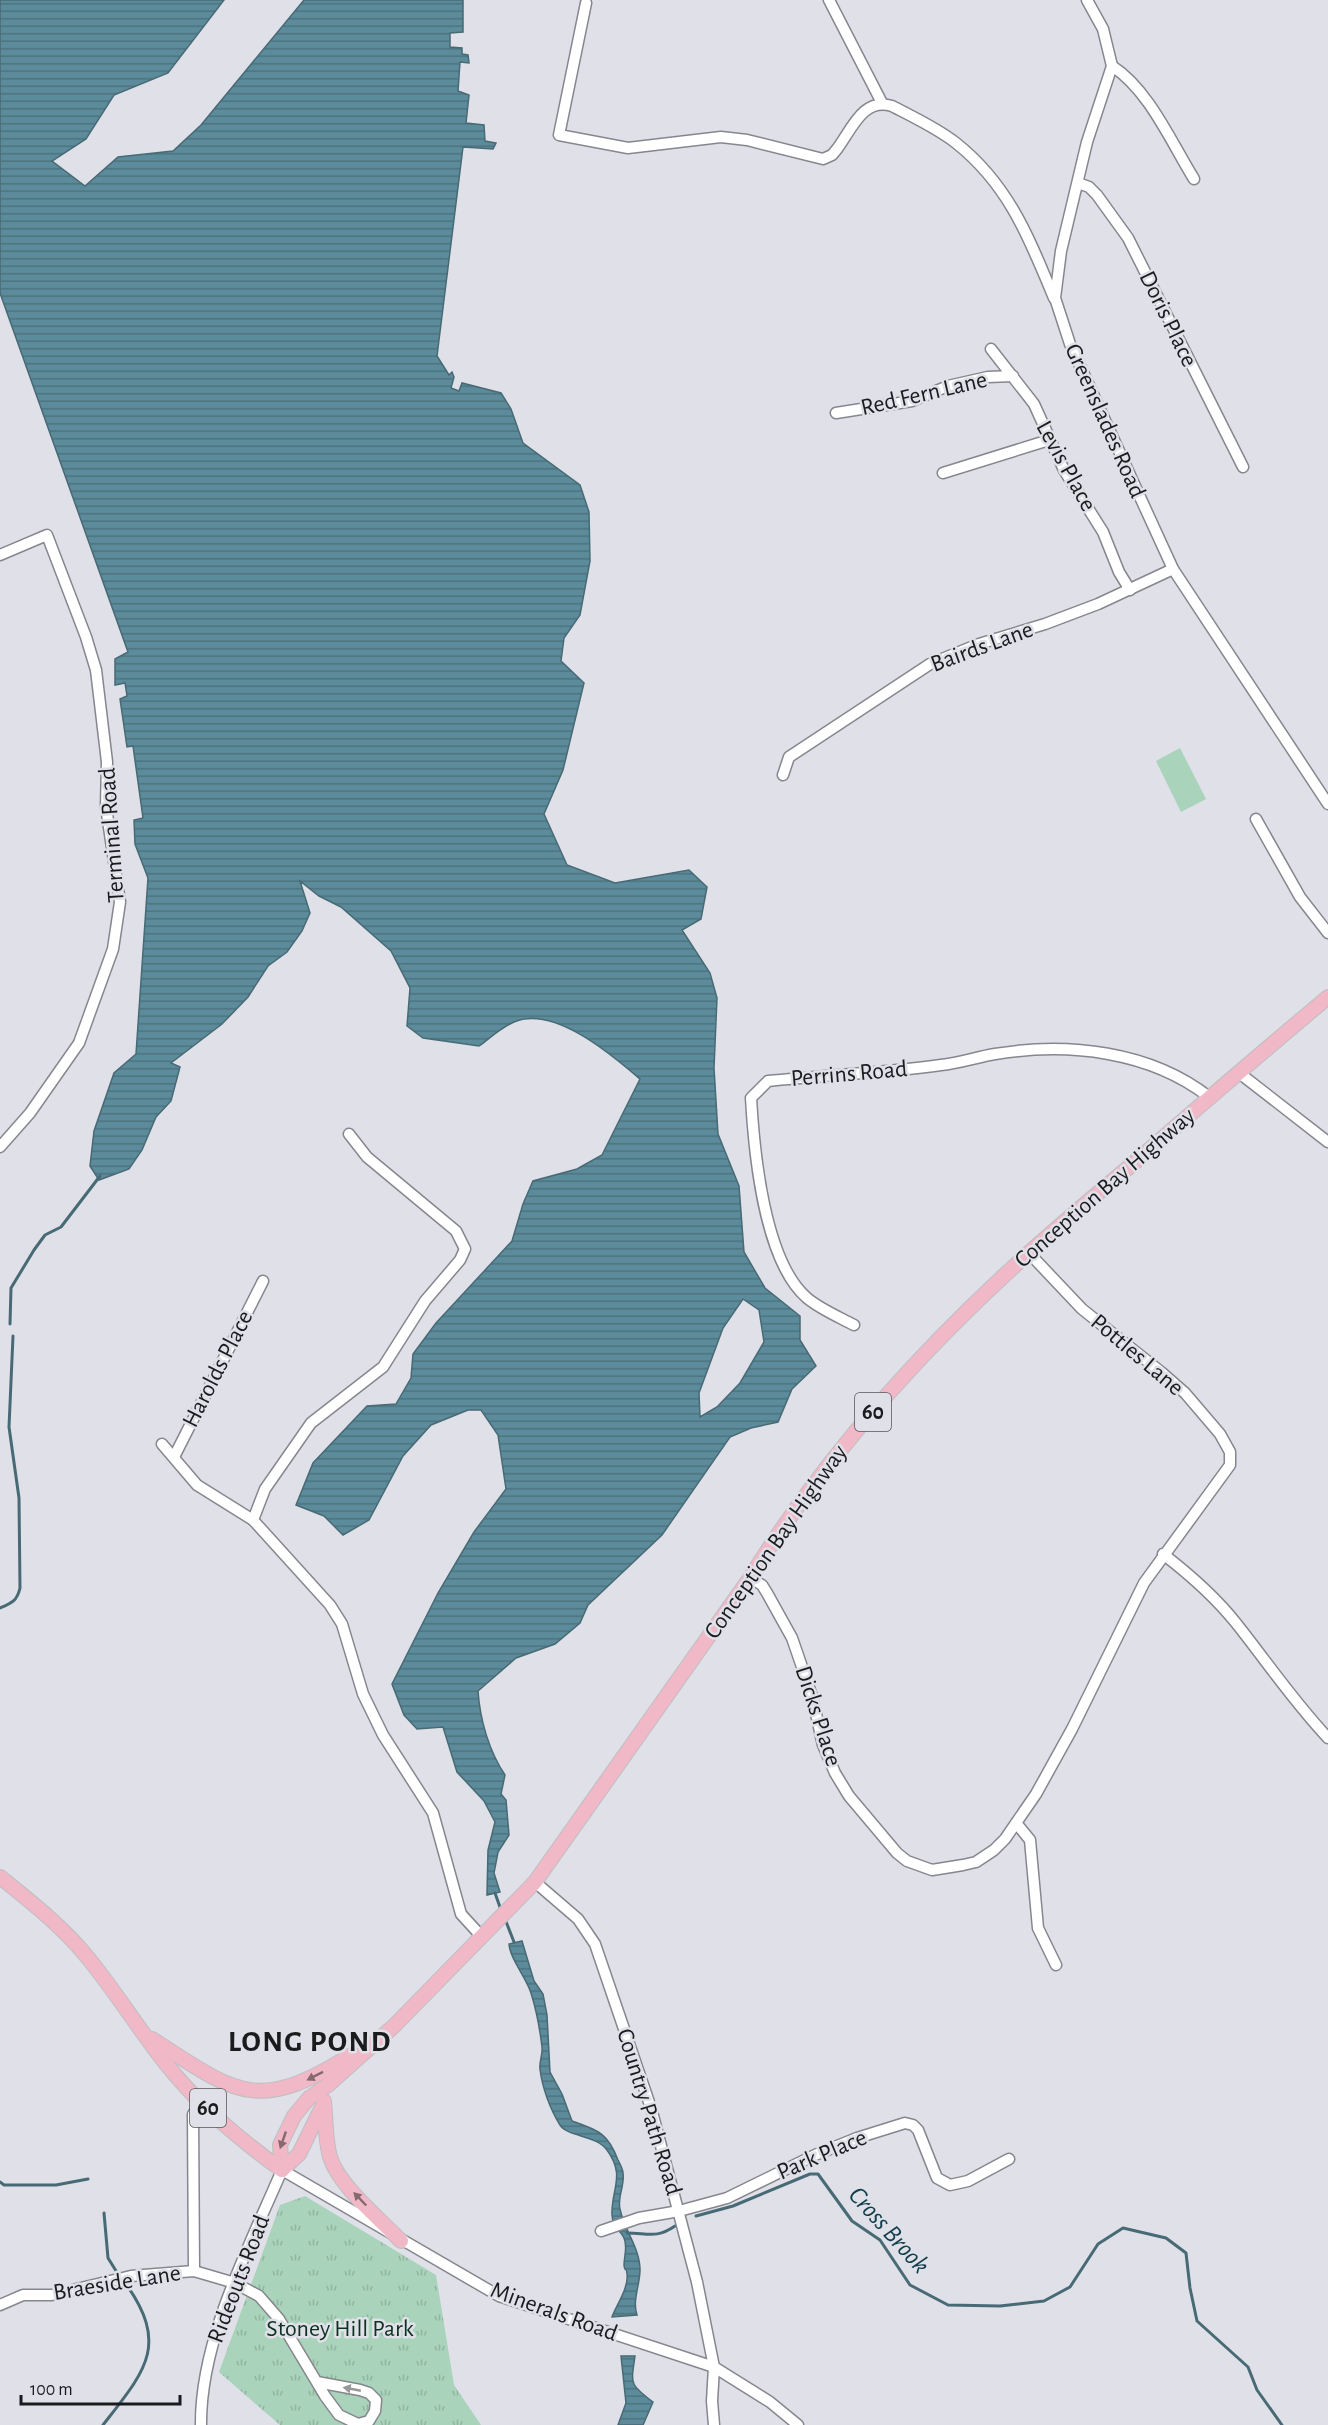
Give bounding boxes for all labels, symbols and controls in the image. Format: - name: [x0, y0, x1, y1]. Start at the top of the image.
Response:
- street label: Doris Place: [1135, 267, 1201, 371]
- street label: Greenslades Road: [1060, 340, 1150, 502]
- street label: Red Fern Lane: [858, 368, 990, 420]
- street label: Levis Place: [1031, 417, 1101, 515]
- street label: Bairds Lane: [928, 617, 1036, 677]
- street label: Terminal Road: [95, 767, 129, 903]
- street label: Perrins Road: [790, 1057, 908, 1091]
- street label: Conception Bay Highway: [1010, 1103, 1200, 1273]
- street label: Harolds Place: [178, 1307, 258, 1431]
- street label: Pottles Lane: [1086, 1310, 1188, 1400]
- road number: 60: [855, 1393, 891, 1431]
- street label: Conception Bay Highway: [700, 1441, 852, 1643]
- street label: Dicks Place: [790, 1663, 846, 1769]
- street label: Country Path Road: [612, 2026, 686, 2198]
- district label: LONG POND: [228, 2027, 392, 2057]
- one-way arrow: [306, 2070, 324, 2080]
- road number: 60: [190, 2089, 226, 2127]
- street label: Park Place: [774, 2125, 870, 2185]
- one-way arrow: [278, 2131, 288, 2149]
- water label: Cross Brook: [844, 2182, 934, 2278]
- one-way arrow: [354, 2192, 368, 2206]
- street label: Rideouts Road: [204, 2212, 274, 2346]
- street label: Braeside Lane: [52, 2261, 182, 2305]
- street label: Minerals Road: [487, 2278, 621, 2346]
- park label: Stoney Hill Park: [266, 2317, 414, 2341]
- scale bar: [21, 2368, 180, 2406]
- text: 100 m: [30, 2381, 73, 2399]
- one-way arrow: [342, 2384, 361, 2393]

